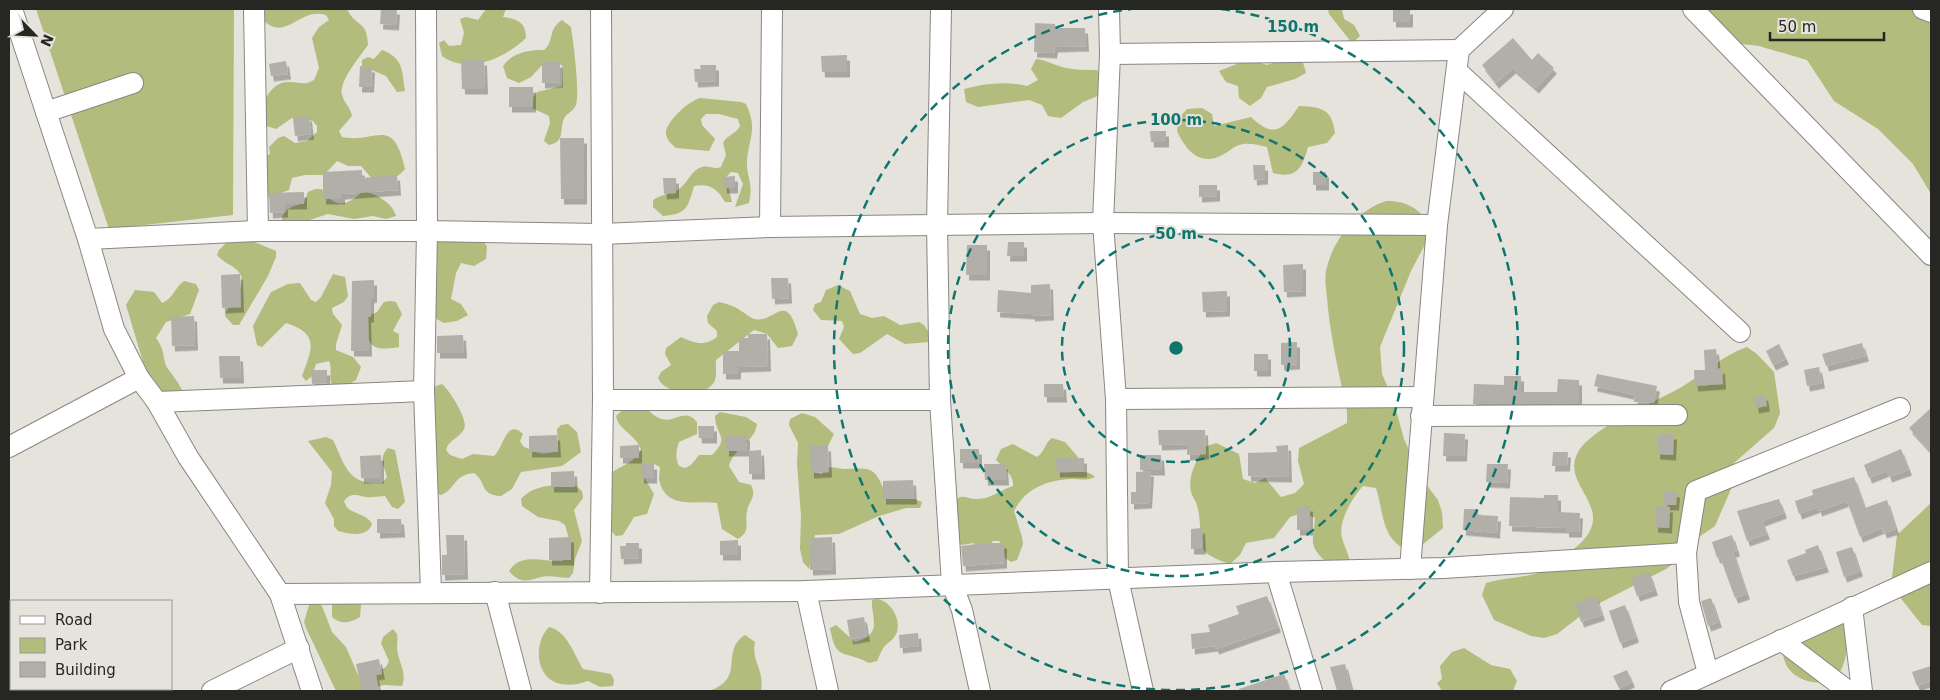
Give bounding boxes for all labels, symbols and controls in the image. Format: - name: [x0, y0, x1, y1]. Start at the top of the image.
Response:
- north arrow: [10, 10, 60, 60]
- scale bar: [1770, 10, 1884, 42]
- text: 150 m: [1267, 18, 1319, 36]
- text: 50 m: [1778, 18, 1816, 36]
- text: N: [37, 32, 57, 49]
- text: 100 m: [1150, 111, 1202, 129]
- text: 50 m: [1155, 225, 1197, 243]
- centre of rings: [1167, 339, 1185, 357]
- legend: [10, 600, 172, 690]
- text: Road: [55, 611, 93, 629]
- text: Park: [55, 636, 88, 654]
- text: Building: [55, 661, 116, 679]

